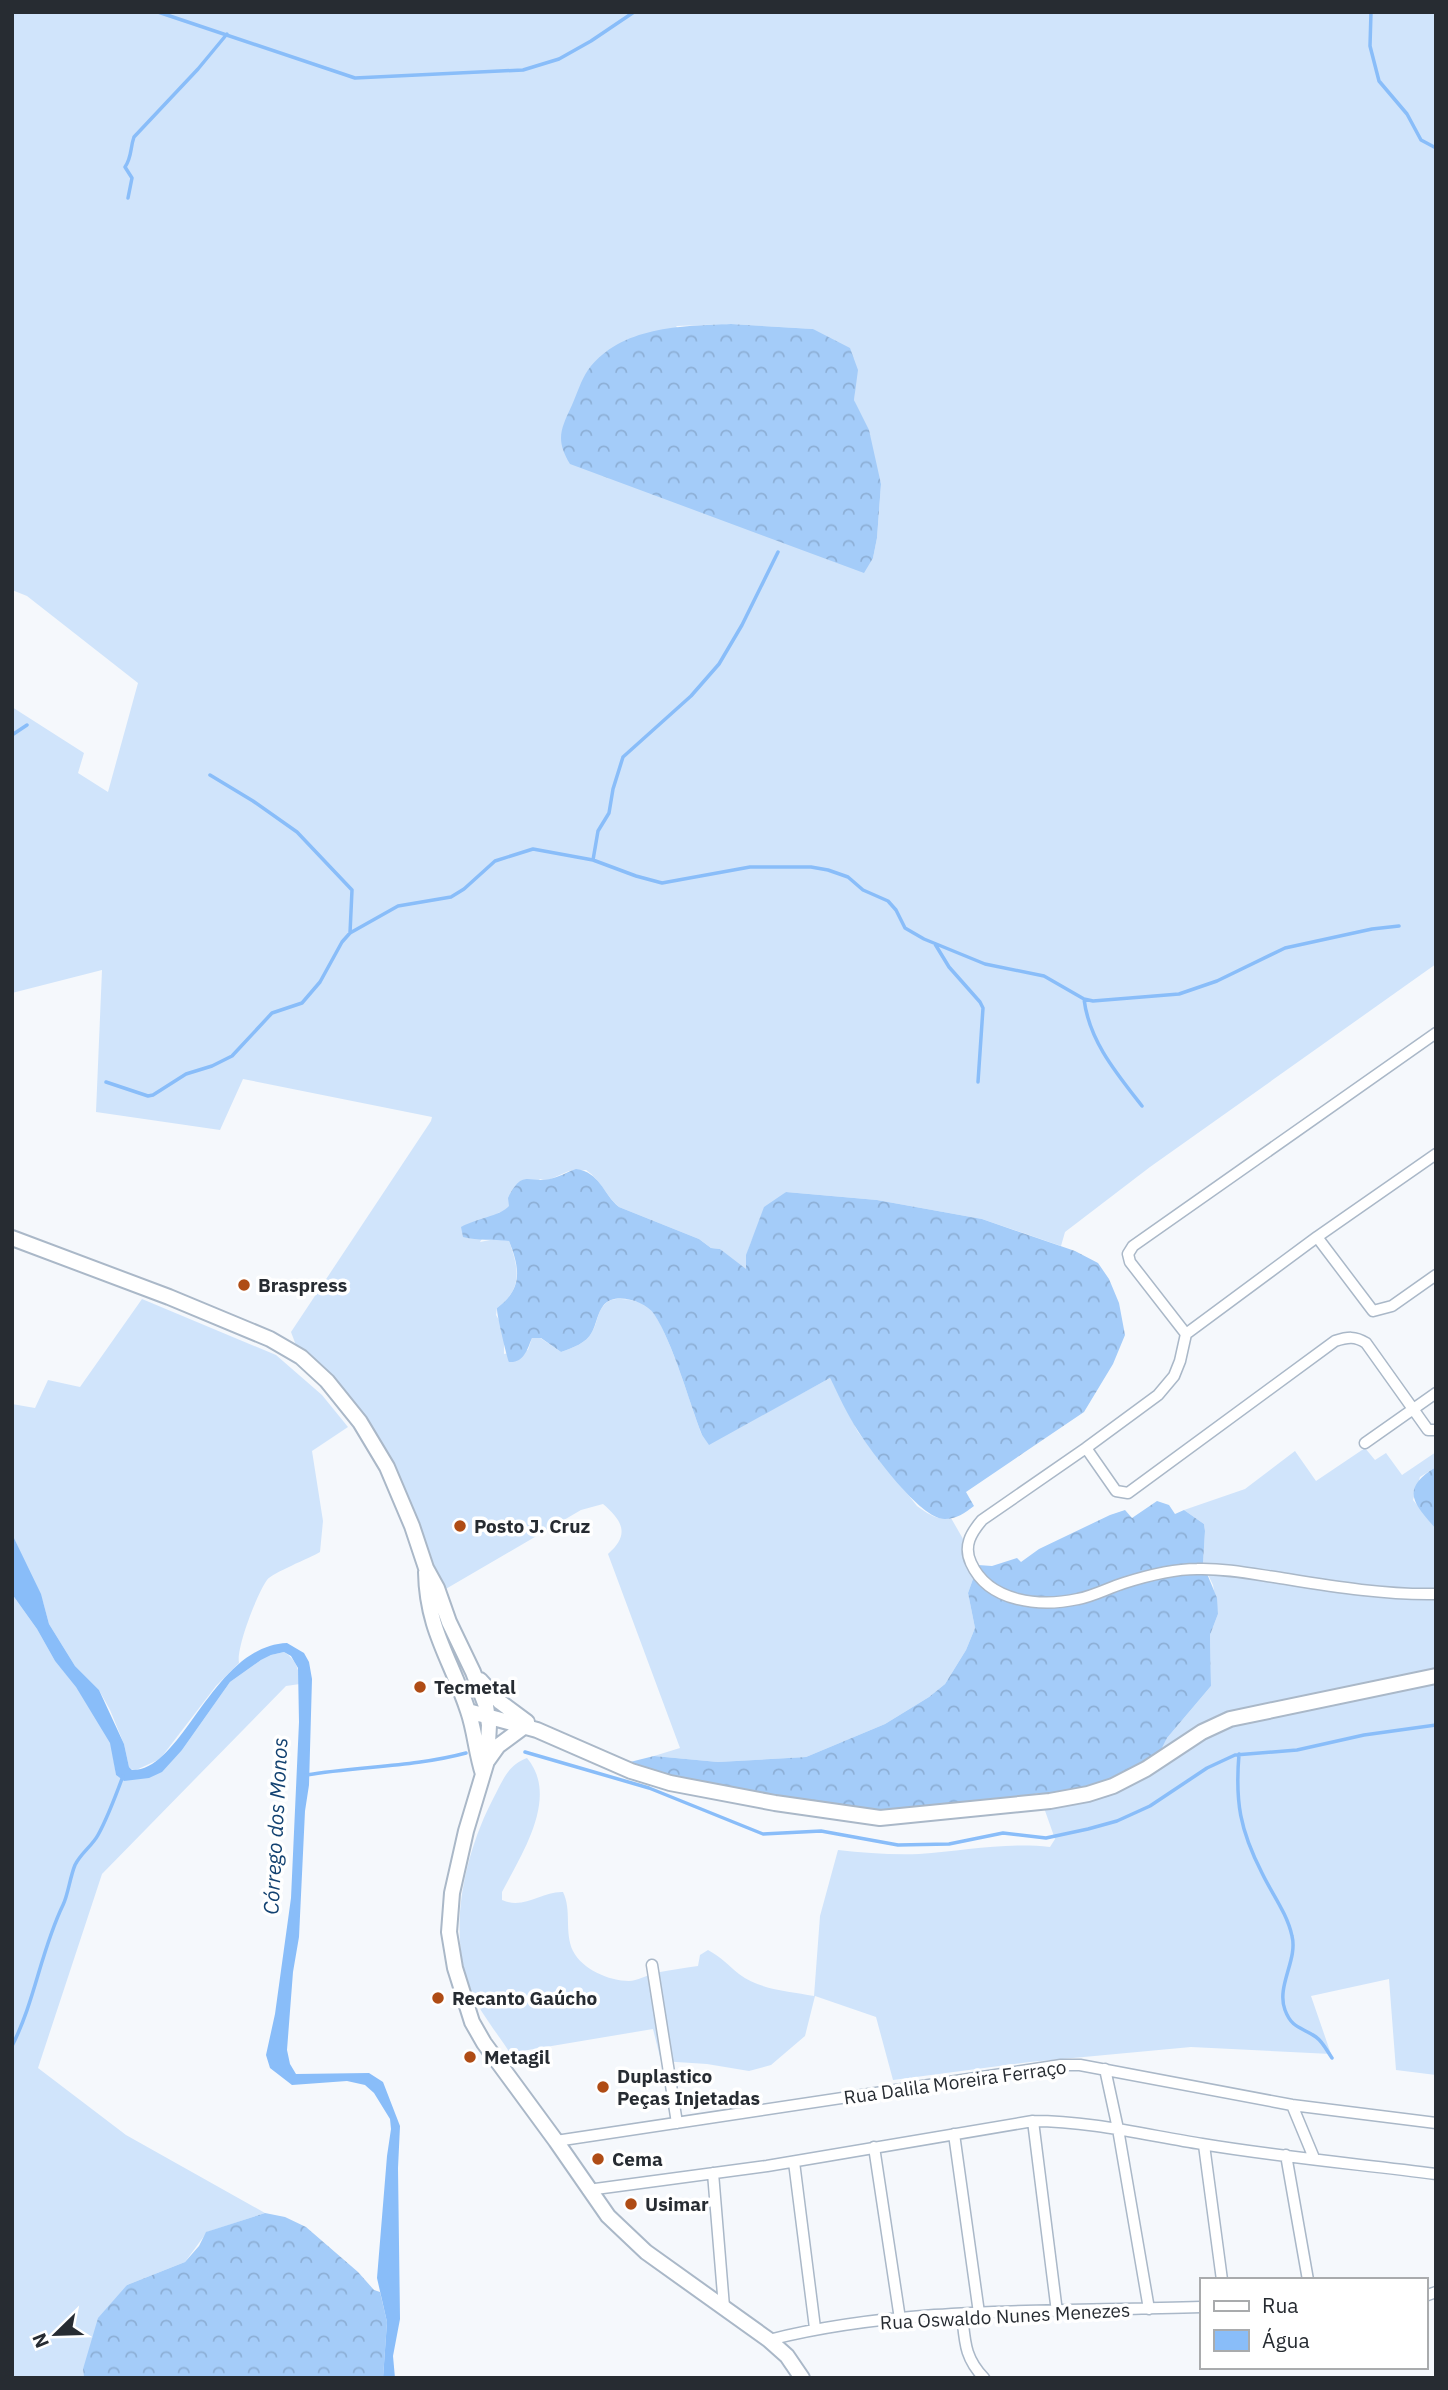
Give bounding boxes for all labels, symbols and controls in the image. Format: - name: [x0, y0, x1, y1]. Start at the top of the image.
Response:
- place label: Braspress: [258, 1273, 347, 1297]
- marker: Braspress: [236, 1277, 252, 1293]
- place label: Posto J. Cruz: [474, 1514, 591, 1538]
- marker: Posto J. Cruz: [452, 1518, 468, 1534]
- place label: Tecmetal: [434, 1675, 516, 1699]
- marker: Tecmetal: [412, 1679, 428, 1695]
- water label: Córrego dos Monos: [256, 1737, 294, 1915]
- place label: Recanto Gaúcho: [452, 1986, 598, 2010]
- marker: Recanto Gaúcho: [430, 1990, 446, 2006]
- place label: Metagil: [484, 2045, 550, 2069]
- marker: Metagil: [462, 2049, 478, 2065]
- street label: Rua Dalila Moreira Ferraço: [842, 2054, 1068, 2110]
- place label: Duplastico Peças Injetadas: [617, 2064, 760, 2110]
- marker: Duplastico Peças Injetadas: [595, 2079, 611, 2095]
- place label: Cema: [612, 2147, 663, 2171]
- marker: Cema: [590, 2151, 606, 2167]
- place label: Usimar: [645, 2192, 709, 2216]
- marker: Usimar: [623, 2196, 639, 2212]
- legend: [1200, 2278, 1427, 2369]
- text: Rua: [1262, 2291, 1299, 2319]
- street label: Rua Oswaldo Nunes Menezes: [879, 2297, 1131, 2335]
- north arrow: [21, 2299, 91, 2369]
- text: Água: [1262, 2326, 1310, 2354]
- text: N: [27, 2330, 54, 2352]

